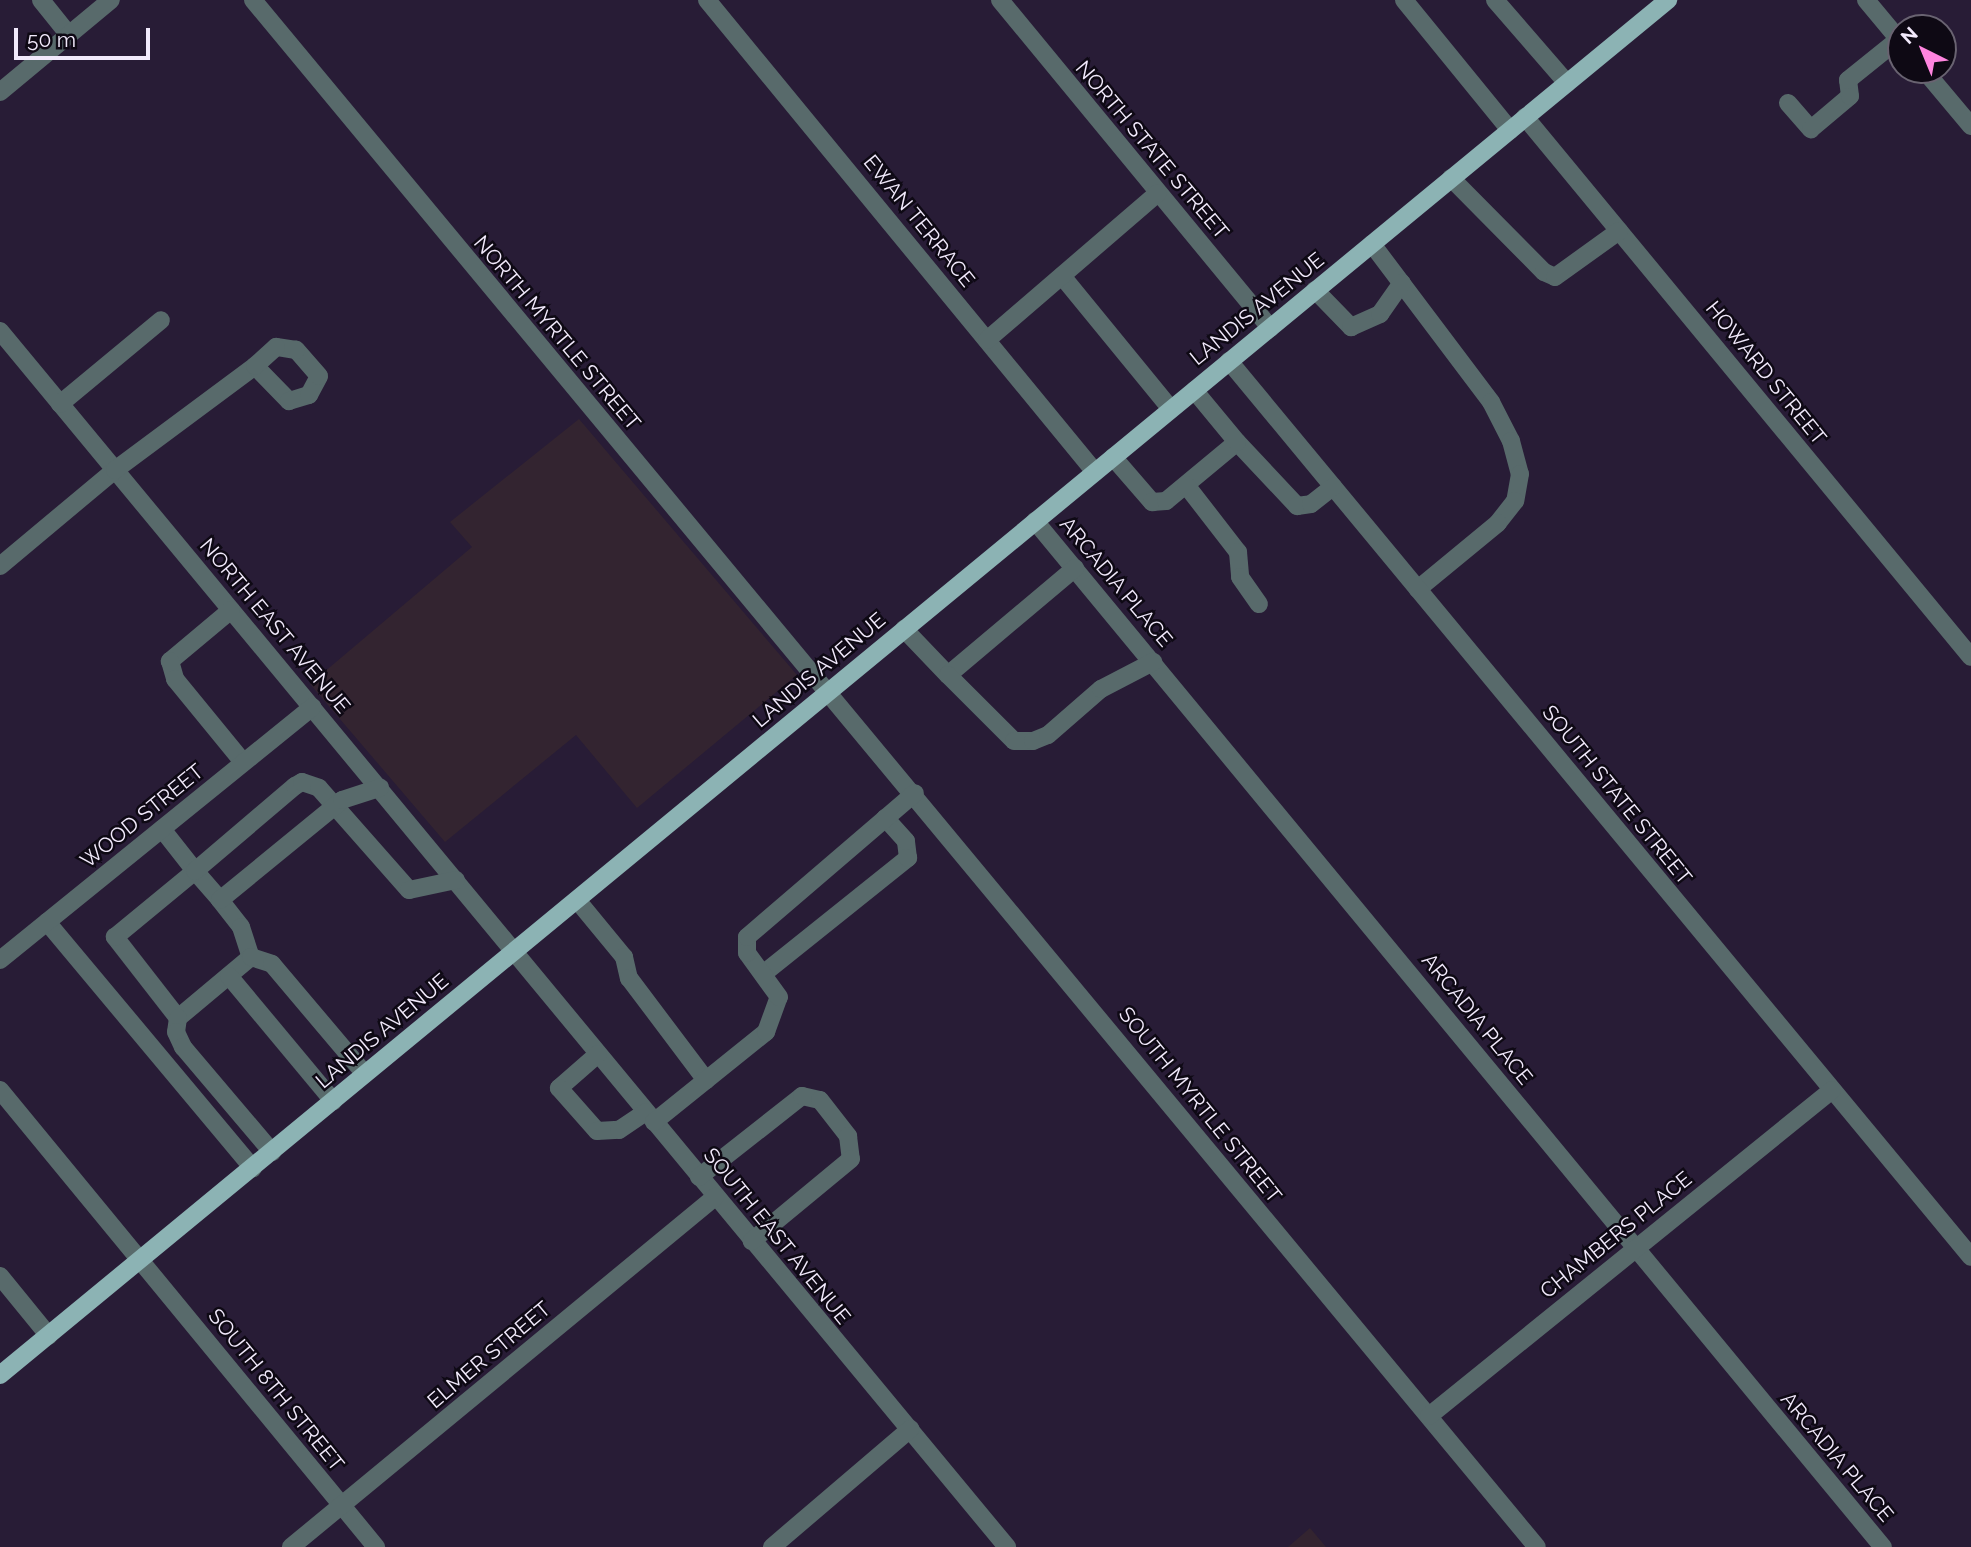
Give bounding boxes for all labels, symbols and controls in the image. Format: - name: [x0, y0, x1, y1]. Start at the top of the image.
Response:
- scale bar: [18, 14, 154, 58]
- north arrow: [1887, 14, 1957, 84]
- text: N: [1896, 22, 1922, 48]
- text: 50 m: [27, 27, 76, 52]
- street label: NORTH STATE STREET: [1070, 56, 1234, 244]
- street label: EWAN TERRACE: [858, 150, 980, 292]
- street label: NORTH MYRTLE STREET: [468, 231, 646, 435]
- street label: LANDIS AVENUE: [1185, 247, 1329, 371]
- street label: HOWARD STREET: [1700, 296, 1832, 450]
- street label: ARCADIA PLACE: [1054, 512, 1178, 652]
- street label: NORTH EAST AVENUE: [194, 533, 356, 719]
- street label: LANDIS AVENUE: [747, 607, 891, 733]
- street label: SOUTH STATE STREET: [1537, 700, 1697, 890]
- street label: WOOD STREET: [75, 759, 209, 873]
- street label: ARCADIA PLACE: [1416, 948, 1538, 1090]
- street label: LANDIS AVENUE: [310, 968, 454, 1094]
- street label: SOUTH MYRTLE STREET: [1113, 1002, 1287, 1208]
- street label: SOUTH EAST AVENUE: [698, 1142, 856, 1330]
- street label: CHAMBERS PLACE: [1535, 1166, 1697, 1304]
- street label: ELMER STREET: [422, 1296, 556, 1414]
- street label: SOUTH 8TH STREET: [203, 1304, 349, 1476]
- street label: ARCADIA PLACE: [1775, 1387, 1899, 1527]

